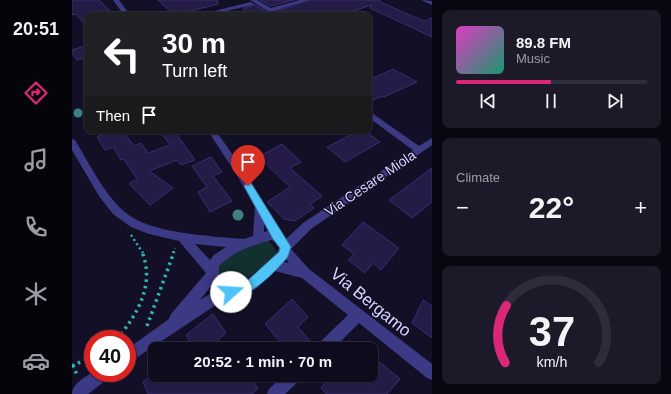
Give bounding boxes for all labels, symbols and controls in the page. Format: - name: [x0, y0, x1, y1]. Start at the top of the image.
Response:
- text: 20:51: [13, 19, 59, 39]
- icon: left: [96, 28, 148, 80]
- text: 30 m: [162, 28, 226, 59]
- text: 89.8 FM: [516, 34, 571, 51]
- text: Music: [516, 51, 550, 66]
- text: Turn left: [162, 61, 227, 81]
- icon: directions: [22, 79, 50, 107]
- icon: previous: [477, 90, 499, 112]
- icon: pause: [540, 90, 562, 112]
- icon: next: [604, 90, 626, 112]
- icon: arrive: [138, 104, 160, 126]
- text: Then: [96, 107, 130, 124]
- pin: [231, 145, 265, 186]
- icon: music: [22, 146, 50, 174]
- street label: Via Cesare Miola: [321, 147, 419, 219]
- icon: arrive: [237, 151, 259, 173]
- text: Climate: [456, 170, 500, 185]
- text: 22°: [529, 191, 574, 224]
- text: −: [456, 195, 469, 220]
- text: +: [634, 195, 647, 220]
- icon: phone: [22, 213, 50, 241]
- street label: Via Bergamo: [327, 264, 415, 341]
- position arrow: [210, 271, 252, 313]
- icon: climate: [22, 280, 50, 308]
- text: 37: [528, 308, 575, 355]
- speed limit sign: 40: [84, 330, 136, 382]
- icon: car: [22, 347, 50, 375]
- text: 20:52 · 1 min · 70 m: [194, 353, 332, 370]
- text: km/h: [536, 354, 567, 370]

